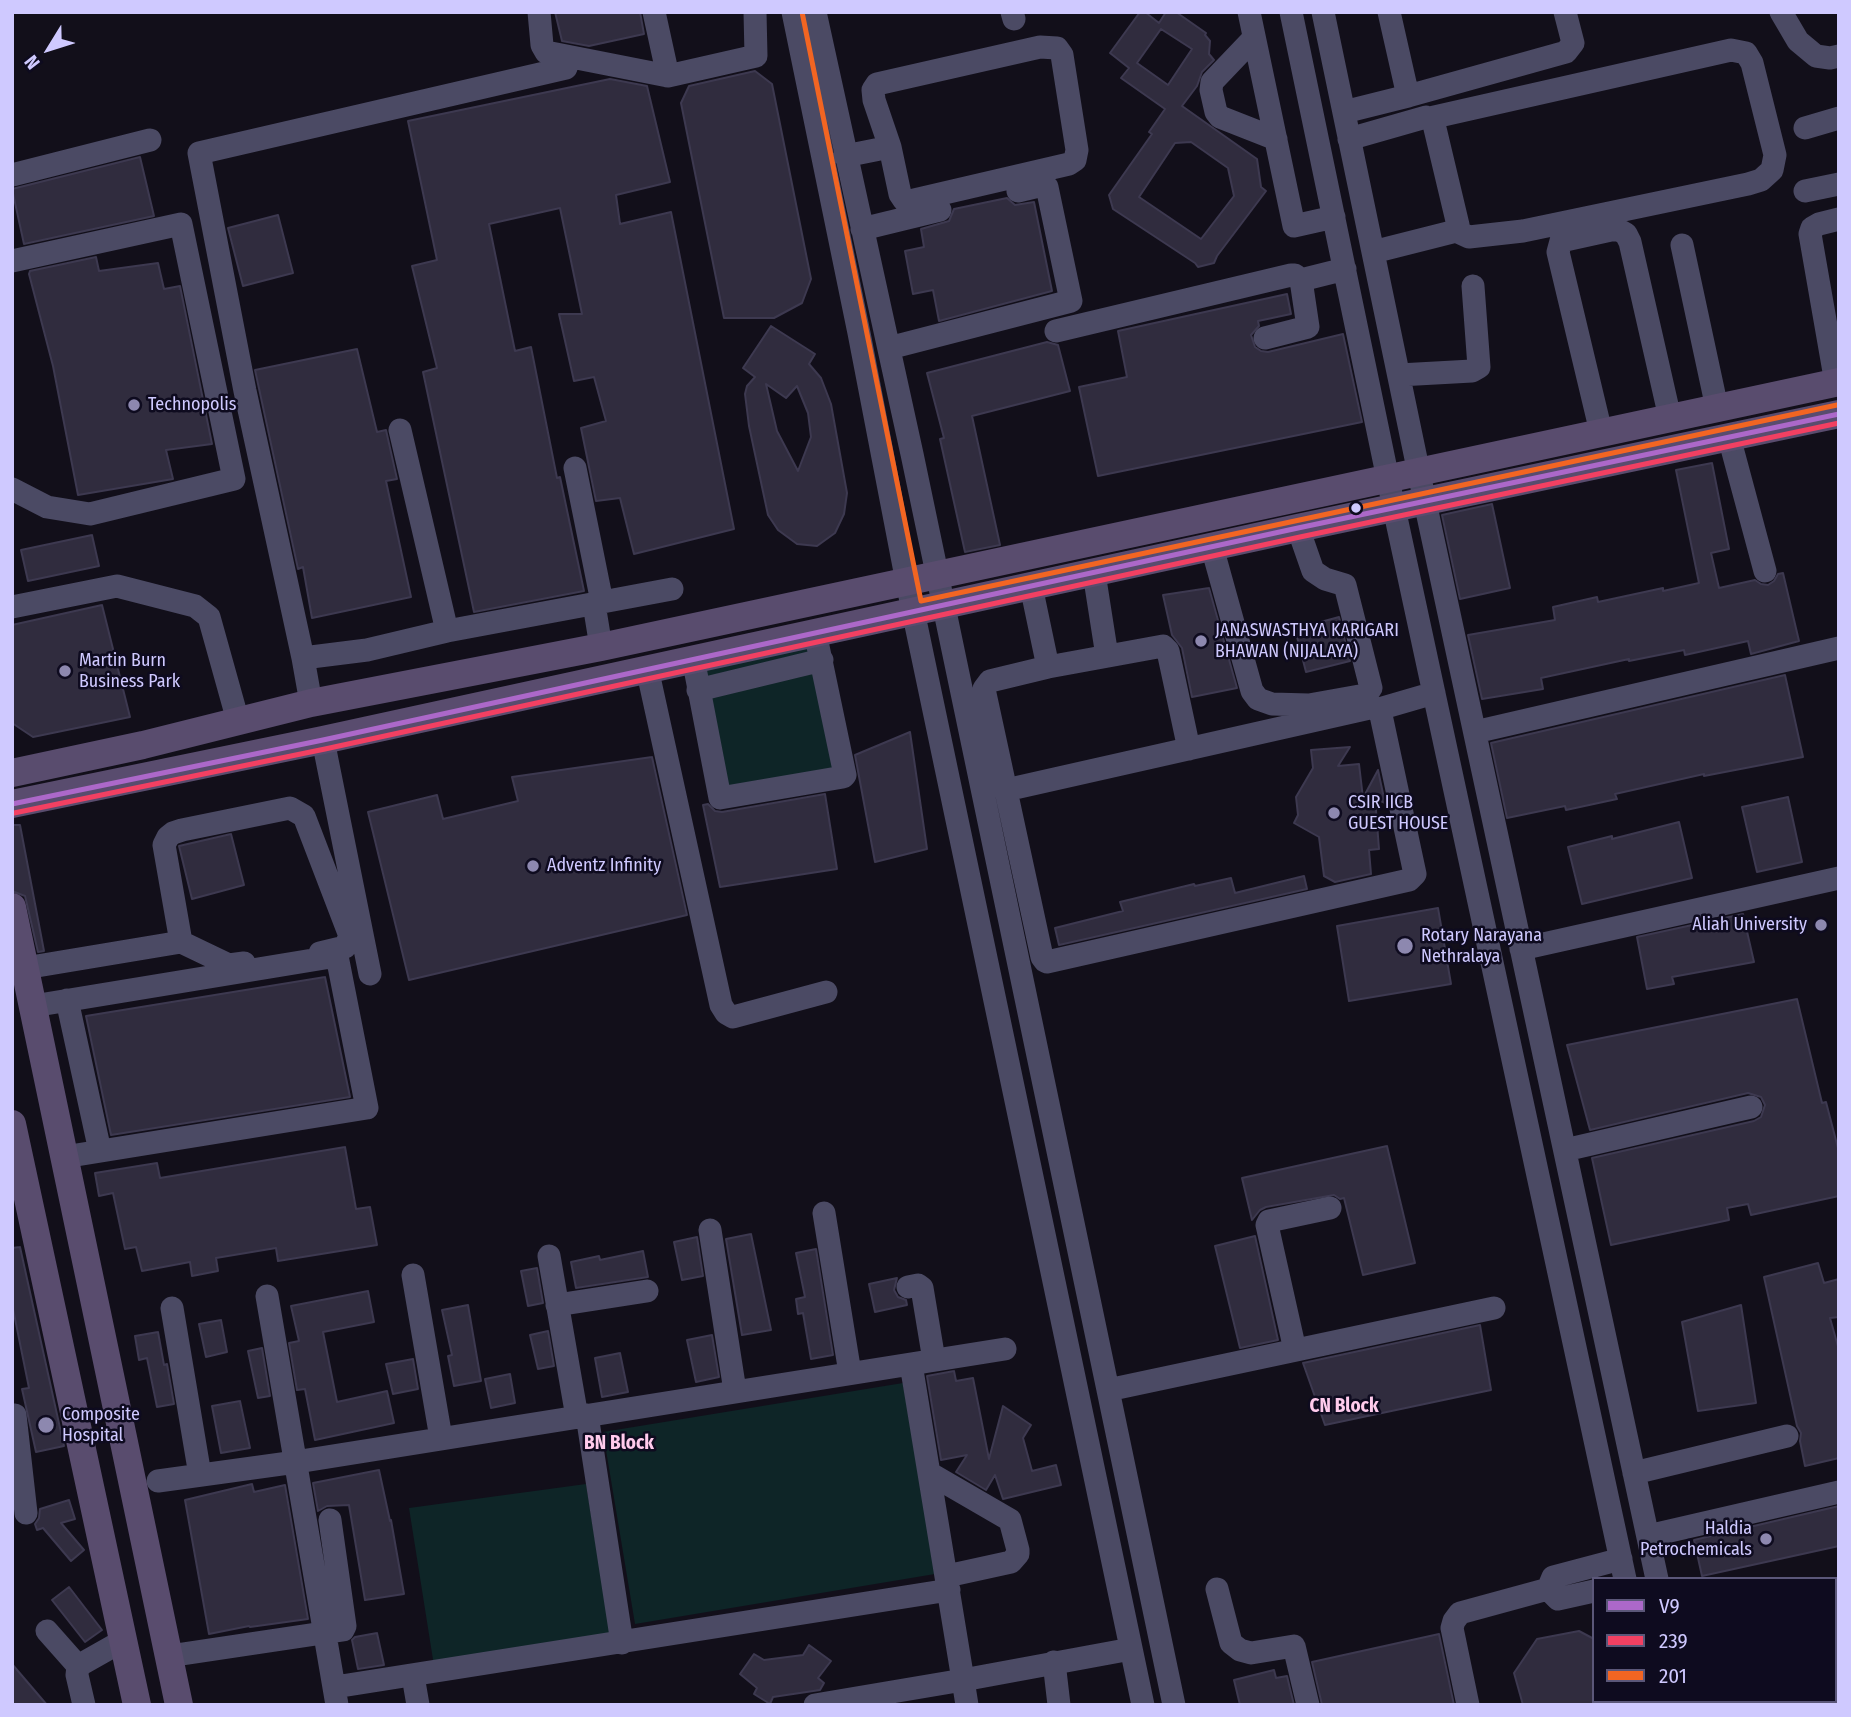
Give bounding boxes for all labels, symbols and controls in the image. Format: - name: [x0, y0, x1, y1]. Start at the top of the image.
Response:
- north arrow: [14, 14, 84, 84]
- text: N: [19, 51, 45, 74]
- place label: Technopolis: [148, 394, 236, 416]
- marker: Technopolis: [126, 397, 142, 413]
- unlabelled marker: [1349, 501, 1363, 515]
- place label: JANASWASTHYA KARIGARI BHAWAN (NIJALAYA): [1215, 620, 1399, 662]
- marker: JANASWASTHYA KARIGARI BHAWAN (NIJALAYA): [1193, 633, 1209, 649]
- place label: Martin Burn Business Park: [79, 650, 180, 692]
- marker: Martin Burn Business Park: [57, 663, 73, 679]
- place label: CSIR IICB GUEST HOUSE: [1348, 792, 1448, 834]
- marker: CSIR IICB GUEST HOUSE: [1326, 805, 1342, 821]
- place label: Adventz Infinity: [547, 855, 661, 877]
- marker: Adventz Infinity: [525, 858, 541, 874]
- place label: Aliah University: [1692, 914, 1807, 936]
- marker: Aliah University: [1813, 917, 1829, 933]
- place label: Rotary Narayana Nethralaya: [1421, 925, 1542, 968]
- marker: Rotary Narayana Nethralaya: [1395, 936, 1415, 956]
- district label: CN Block: [1309, 1396, 1379, 1418]
- place label: Composite Hospital: [62, 1404, 140, 1446]
- marker: Composite Hospital: [36, 1415, 56, 1435]
- district label: BN Block: [584, 1433, 654, 1455]
- place label: Haldia Petrochemicals: [1640, 1518, 1752, 1560]
- marker: Haldia Petrochemicals: [1758, 1531, 1774, 1547]
- legend: [1592, 1577, 1837, 1703]
- text: V9: [1659, 1593, 1680, 1619]
- text: 239: [1659, 1628, 1688, 1654]
- text: 201: [1659, 1663, 1687, 1689]

